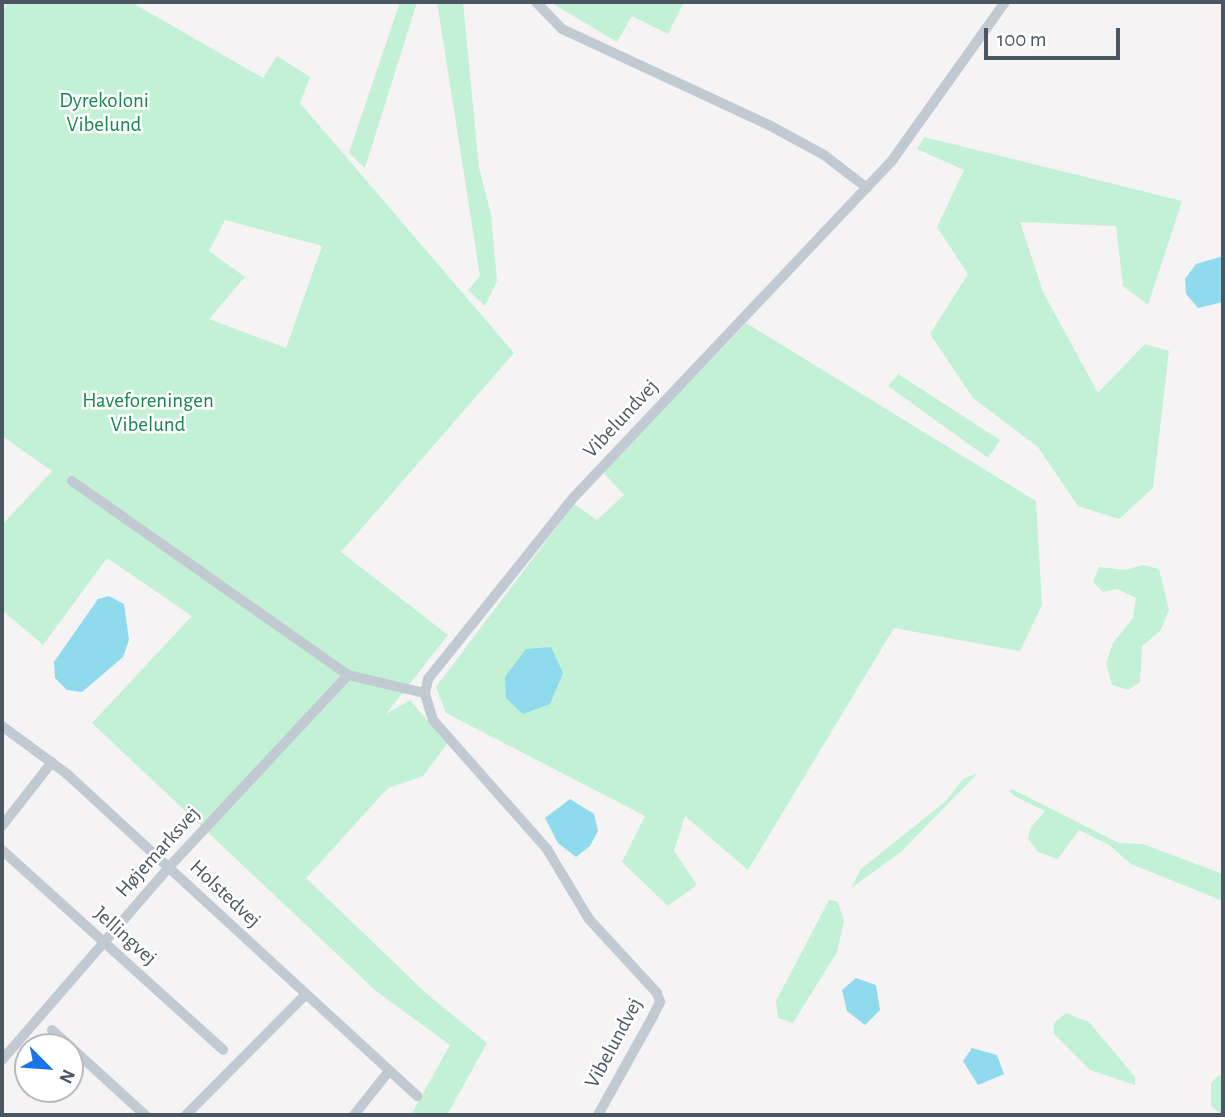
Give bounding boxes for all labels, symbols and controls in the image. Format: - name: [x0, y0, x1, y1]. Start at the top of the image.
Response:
- scale bar: [987, 14, 1124, 58]
- text: 100 m: [997, 29, 1047, 50]
- park label: Dyrekoloni Vibelund: [59, 88, 149, 138]
- street label: Vibelundvej: [578, 374, 664, 464]
- park label: Haveforeningen Vibelund: [82, 388, 214, 438]
- street label: Højemarksvej: [111, 801, 205, 903]
- street label: Holstedvej: [184, 855, 266, 933]
- street label: Jellingvej: [88, 901, 162, 971]
- street label: Vibelundvej: [580, 994, 648, 1092]
- north arrow: [14, 1033, 84, 1103]
- text: N: [55, 1066, 78, 1086]

